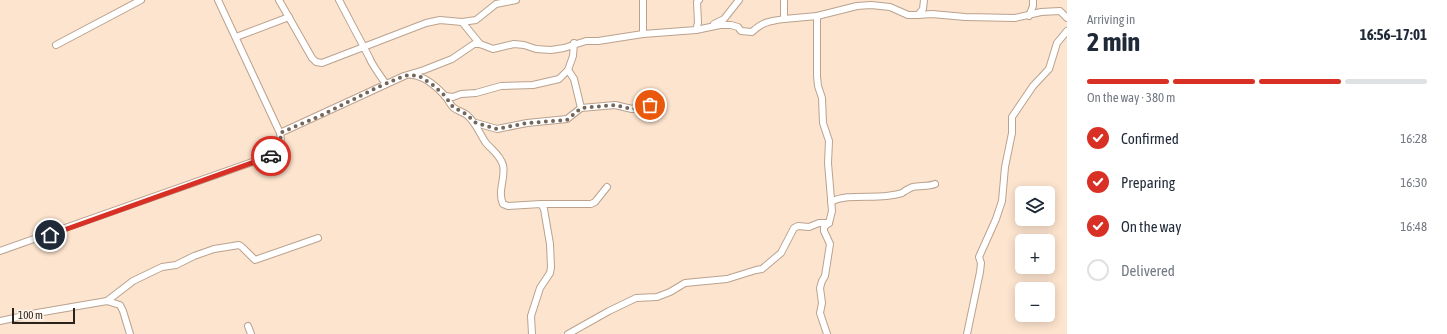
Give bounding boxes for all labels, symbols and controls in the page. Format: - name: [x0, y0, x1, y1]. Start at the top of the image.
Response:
- text: Arriving in: [1087, 12, 1135, 27]
- text: 16:56–17:01: [1360, 26, 1427, 43]
- text: 2 min: [1087, 27, 1140, 57]
- pin: [633, 88, 667, 122]
- text: On the way · 380 m: [1087, 90, 1175, 105]
- icon: bag: [639, 94, 661, 116]
- icon: check: [1087, 127, 1109, 149]
- text: Confirmed: [1121, 130, 1179, 147]
- text: 16:28: [1400, 131, 1427, 146]
- courier: [251, 136, 291, 176]
- icon: car: [260, 145, 282, 167]
- icon: check: [1087, 171, 1109, 193]
- text: Preparing: [1121, 174, 1175, 191]
- text: 16:30: [1400, 175, 1427, 190]
- map controls: [1015, 186, 1055, 322]
- button: layers: [1015, 186, 1055, 226]
- icon: check: [1087, 215, 1109, 237]
- pin: [33, 218, 67, 252]
- text: On the way: [1121, 218, 1182, 235]
- text: 16:48: [1400, 219, 1427, 234]
- icon: home: [39, 224, 61, 246]
- button: +: [1015, 234, 1055, 274]
- text: Delivered: [1121, 262, 1175, 279]
- button: −: [1015, 282, 1055, 322]
- scale bar: [12, 306, 75, 325]
- text: 100 m: [18, 309, 43, 321]

